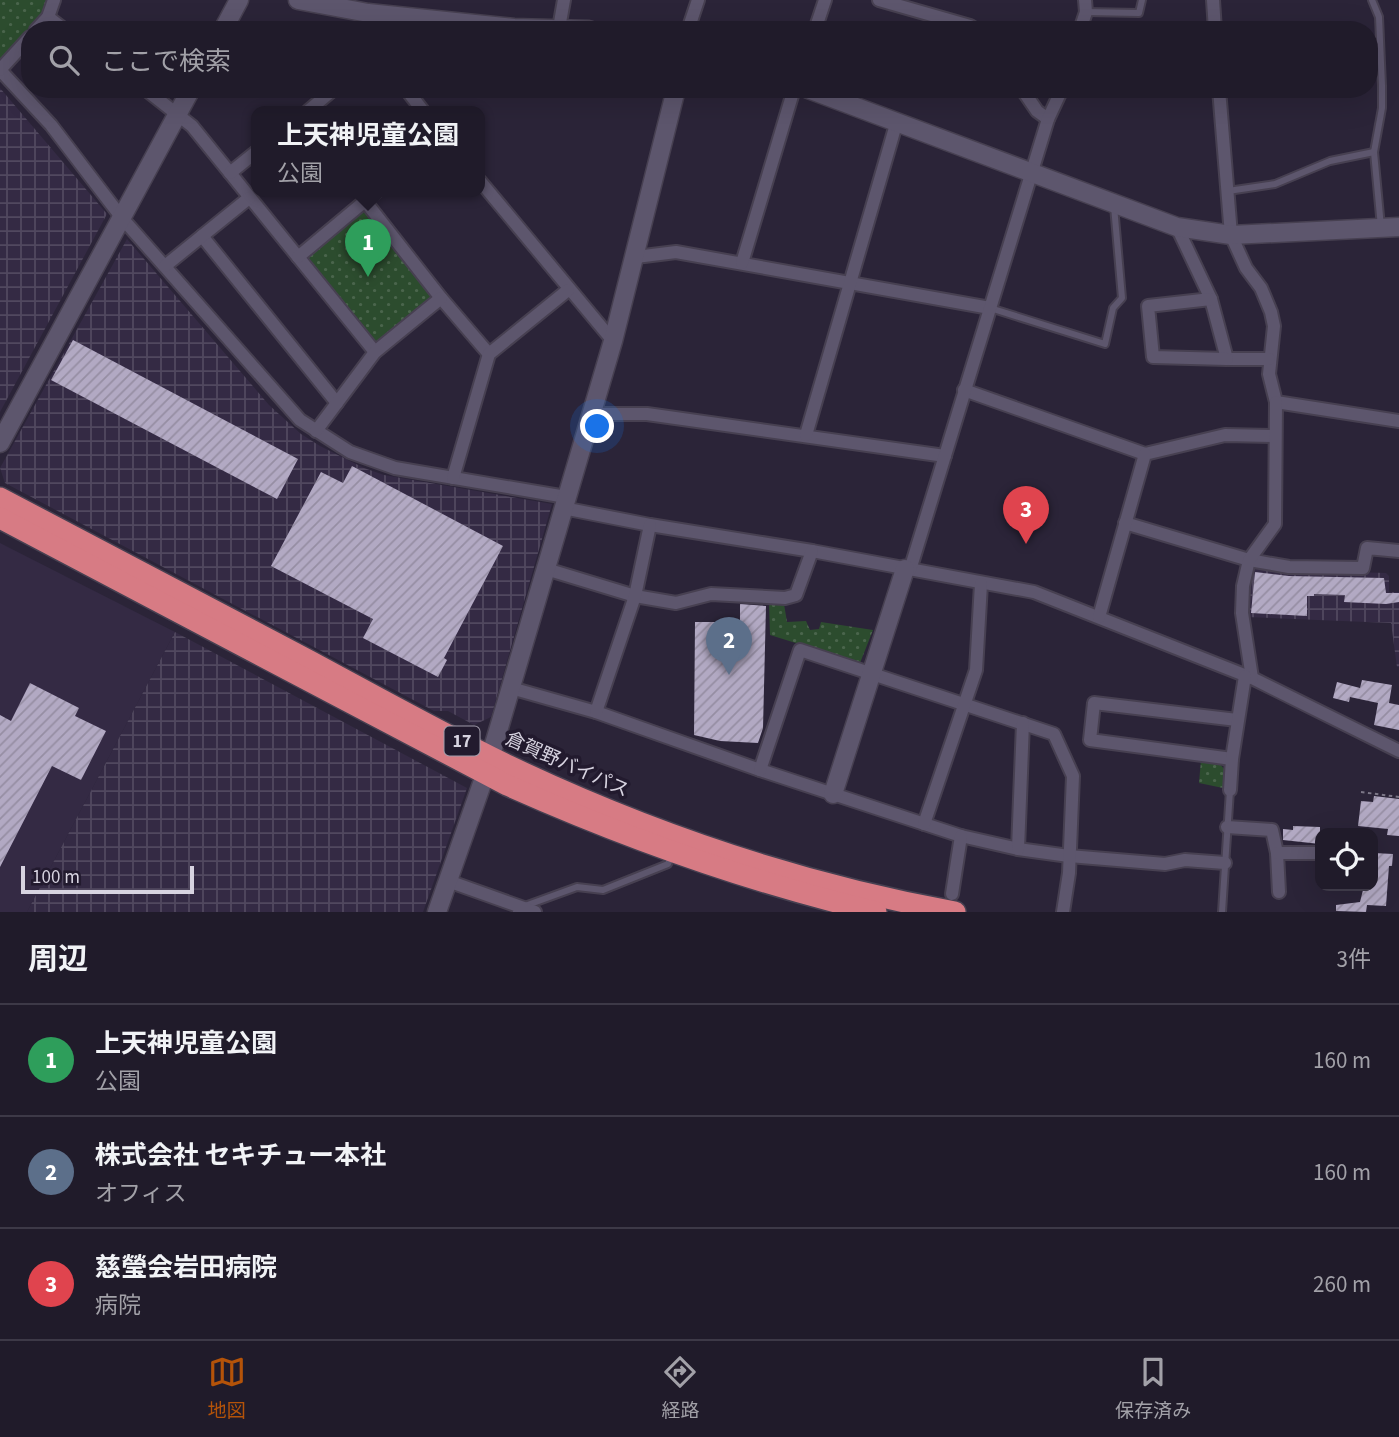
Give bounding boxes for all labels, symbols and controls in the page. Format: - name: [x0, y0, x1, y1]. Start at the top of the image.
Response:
- search box: [21, 21, 1378, 98]
- icon: search: [45, 41, 83, 79]
- text: ここで検索: [101, 43, 231, 80]
- popup: [251, 106, 485, 197]
- text: 上天神児童公園: [277, 117, 459, 154]
- text: 公園: [277, 157, 323, 190]
- pin: 1: [345, 219, 391, 277]
- your location: [580, 409, 614, 443]
- pin: 3: [1003, 486, 1049, 544]
- pin: 2: [706, 617, 752, 675]
- road number: 17: [444, 726, 480, 756]
- street label: 倉賀野バイパス: [501, 726, 633, 804]
- map controls: [1315, 828, 1378, 891]
- button: locate: [1315, 828, 1378, 891]
- scale bar: [21, 863, 194, 895]
- text: 100 m: [32, 864, 80, 891]
- text: 周辺: [28, 938, 88, 981]
- text: 3件: [1337, 943, 1371, 976]
- text: 上天神児童公園: [95, 1025, 277, 1062]
- text: 1: [45, 1044, 57, 1077]
- text: 160 m: [1313, 1044, 1371, 1077]
- text: 公園: [95, 1065, 141, 1098]
- text: 株式会社 セキチュー本社: [95, 1137, 386, 1174]
- text: 2: [45, 1156, 57, 1189]
- text: 160 m: [1313, 1156, 1371, 1189]
- text: オフィス: [95, 1177, 187, 1210]
- text: 慈瑩会岩田病院: [95, 1249, 277, 1286]
- text: 3: [45, 1268, 57, 1301]
- text: 260 m: [1313, 1268, 1371, 1301]
- text: 病院: [95, 1289, 141, 1322]
- tab: 地図: [208, 1353, 246, 1425]
- tab: 経路: [661, 1353, 699, 1425]
- tab: 保存済み: [1115, 1353, 1191, 1425]

